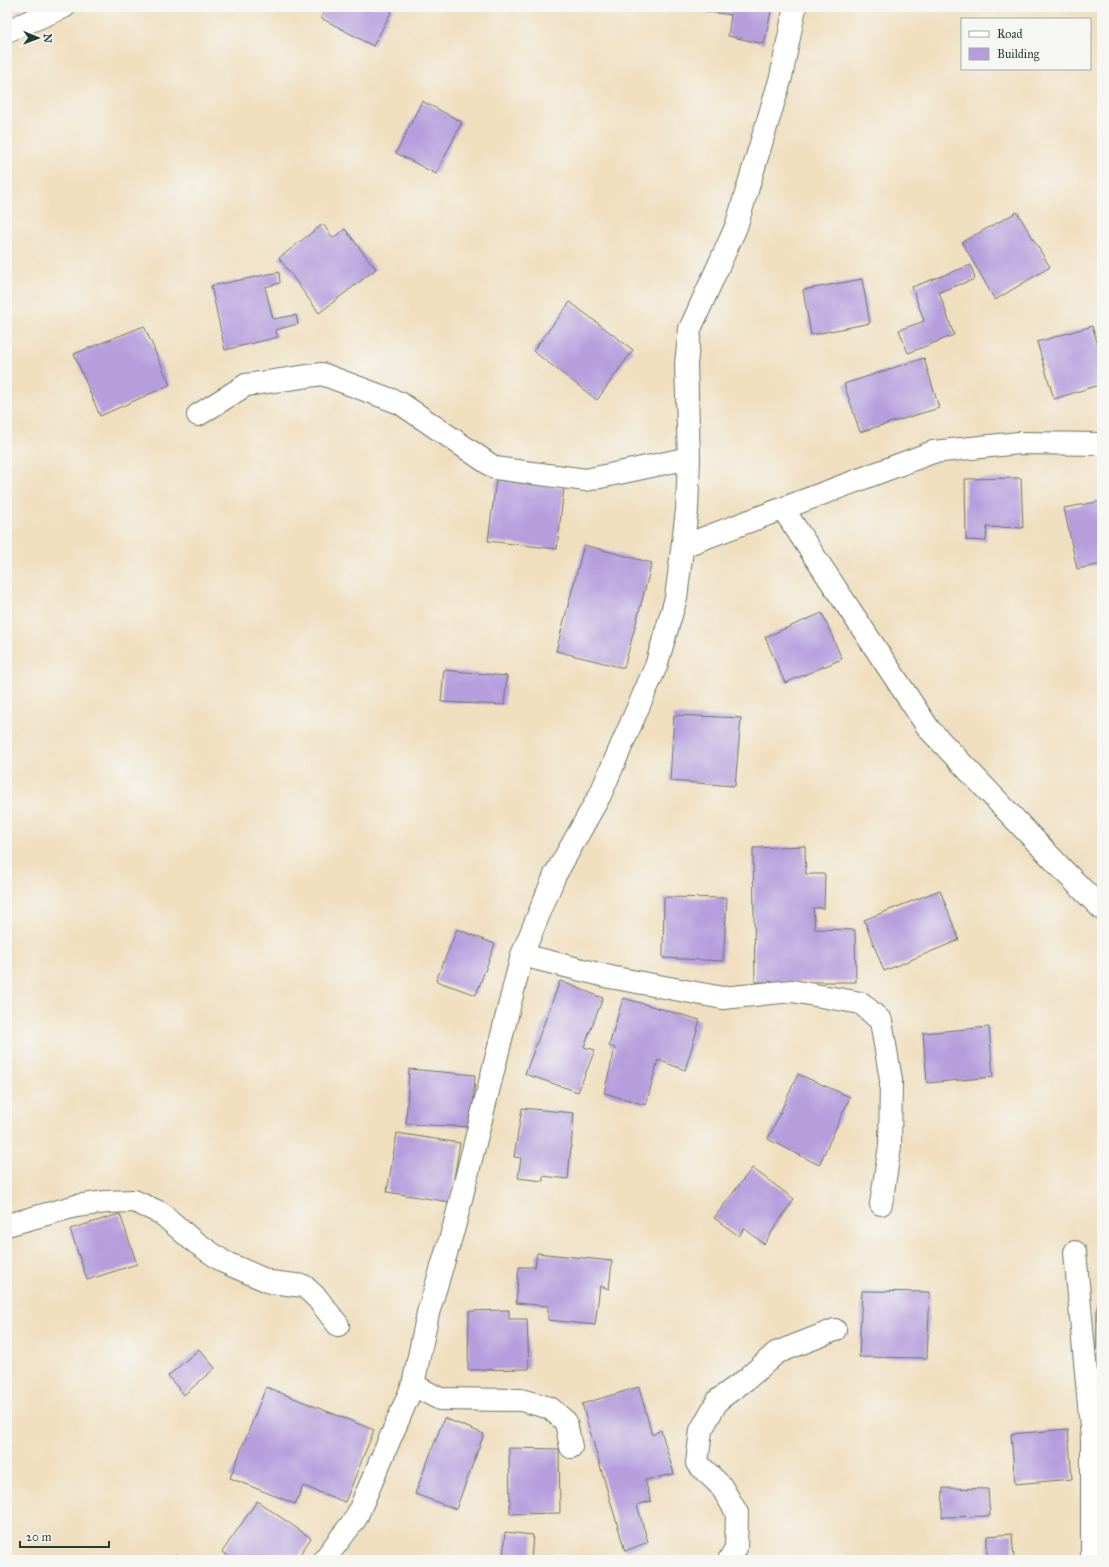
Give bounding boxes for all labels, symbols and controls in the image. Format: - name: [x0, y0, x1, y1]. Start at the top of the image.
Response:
- north arrow: [18, 18, 58, 58]
- legend: [961, 18, 1091, 70]
- text: Road: [997, 27, 1023, 41]
- text: N: [41, 33, 54, 44]
- text: Building: [997, 47, 1040, 62]
- scale bar: [20, 1523, 109, 1549]
- text: 20 m: [26, 1530, 52, 1544]

